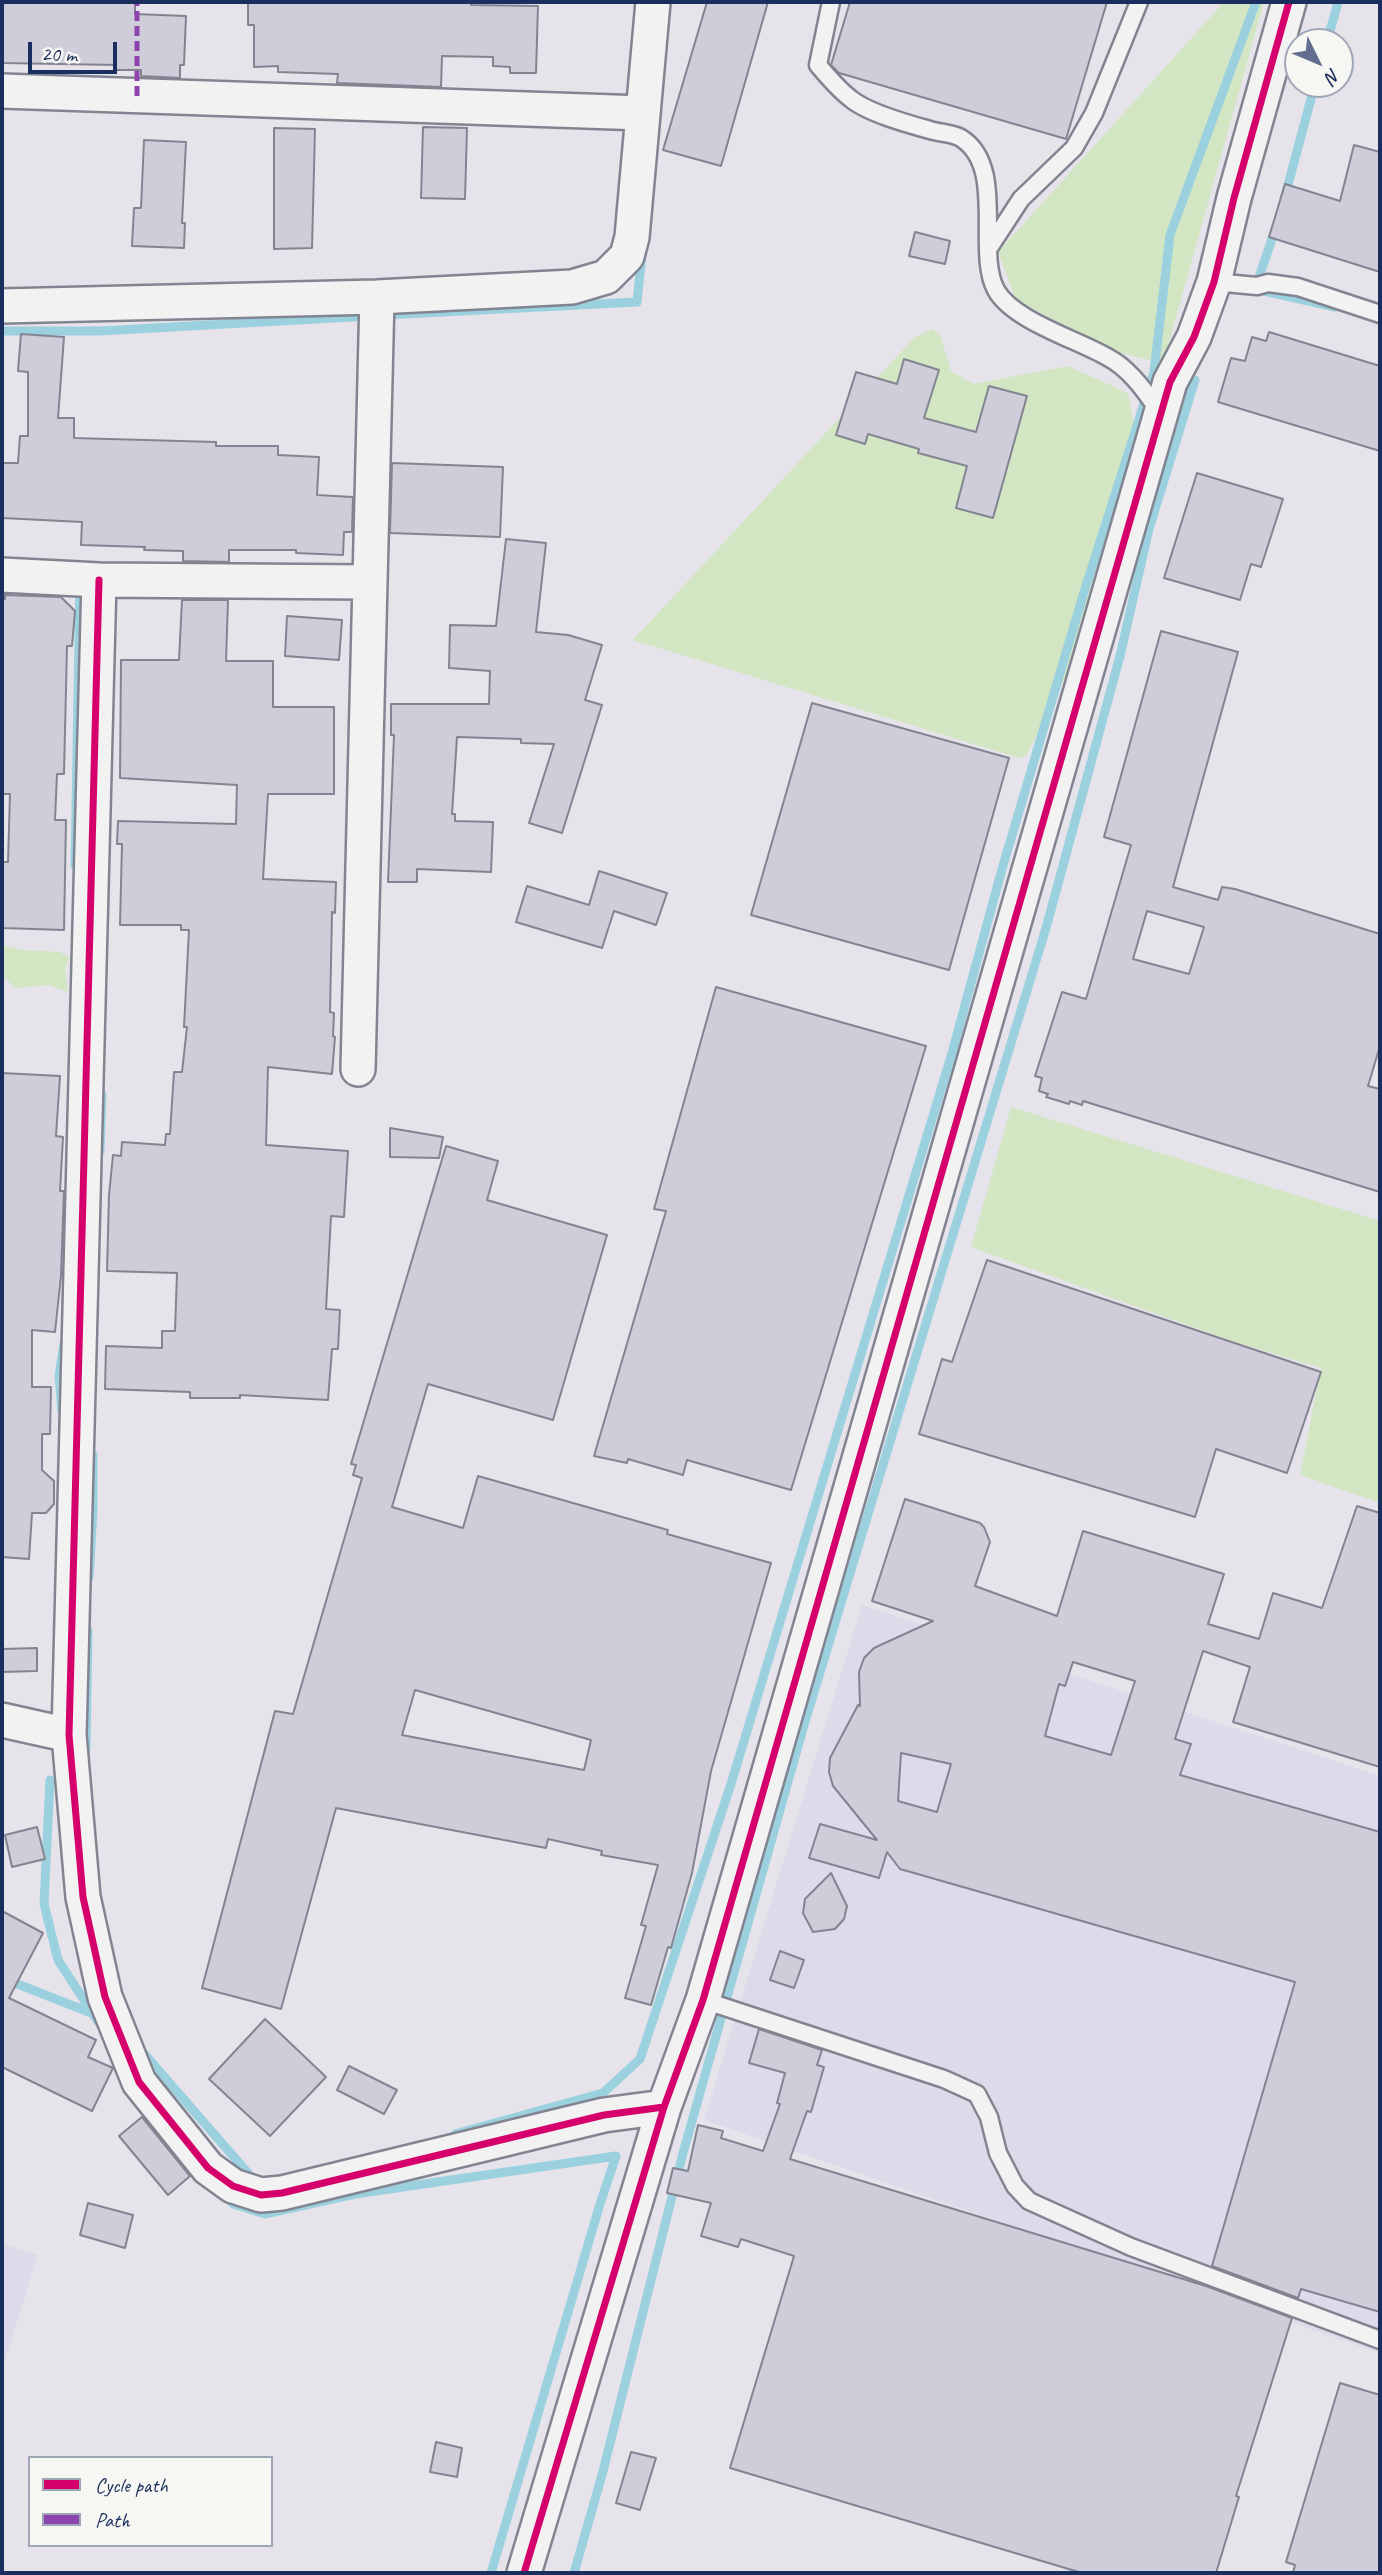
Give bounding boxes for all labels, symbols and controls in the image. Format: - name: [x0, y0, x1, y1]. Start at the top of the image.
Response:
- scale bar: [32, 28, 121, 72]
- north arrow: [1284, 28, 1354, 98]
- text: 20 m: [41, 41, 77, 67]
- text: N: [1320, 63, 1346, 88]
- legend: [28, 2456, 273, 2547]
- text: Cycle path: [95, 2472, 168, 2498]
- text: Path: [95, 2507, 130, 2533]

